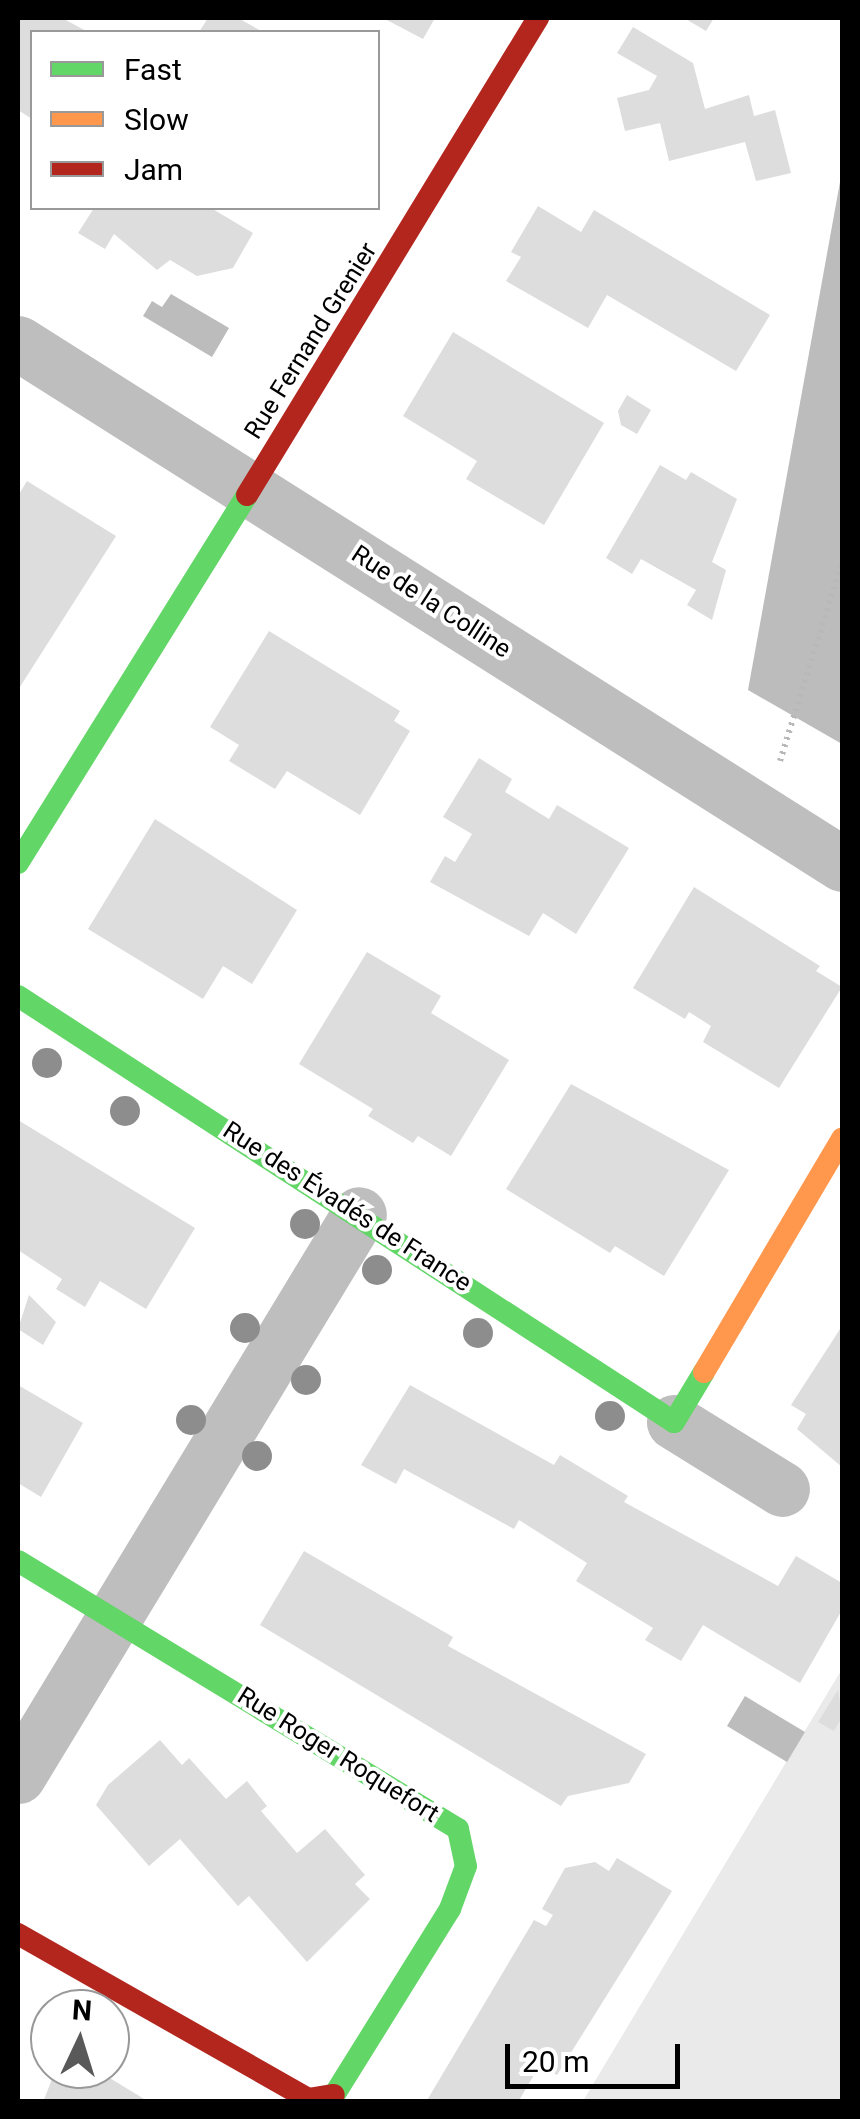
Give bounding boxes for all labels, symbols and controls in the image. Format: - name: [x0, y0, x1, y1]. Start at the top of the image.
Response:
- legend: [30, 30, 380, 210]
- text: Fast: [124, 52, 182, 87]
- text: Slow: [124, 102, 189, 137]
- text: Jam: [124, 152, 183, 187]
- street label: Rue Fernand Grenier: [239, 237, 383, 445]
- street label: Rue de la Colline: [346, 539, 516, 665]
- street label: Rue des Évadés de France: [217, 1116, 477, 1298]
- street label: Rue Roger Roquefort: [232, 1681, 444, 1829]
- north arrow: [30, 1989, 130, 2089]
- text: N: [71, 1993, 93, 2028]
- scale bar: [510, 2024, 685, 2086]
- text: 20 m: [522, 2044, 589, 2079]

